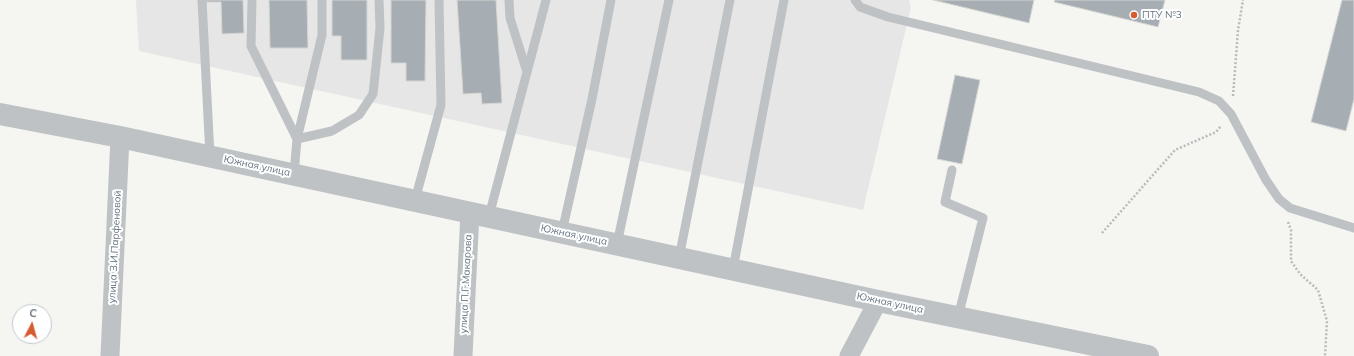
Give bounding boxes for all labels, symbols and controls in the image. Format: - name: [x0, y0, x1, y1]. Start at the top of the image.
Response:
- place label: ПТУ №3: [1142, 9, 1182, 21]
- marker: ПТУ №3: [1129, 10, 1139, 20]
- street label: Южная улица: [223, 153, 291, 179]
- street label: улица З.И.Парфеновой: [106, 190, 124, 304]
- street label: Южная улица: [540, 222, 608, 248]
- street label: улица П.Г.Макарова: [457, 234, 475, 334]
- street label: Южная улица: [856, 290, 924, 316]
- north arrow: [12, 304, 52, 344]
- text: С: [29, 306, 38, 320]

